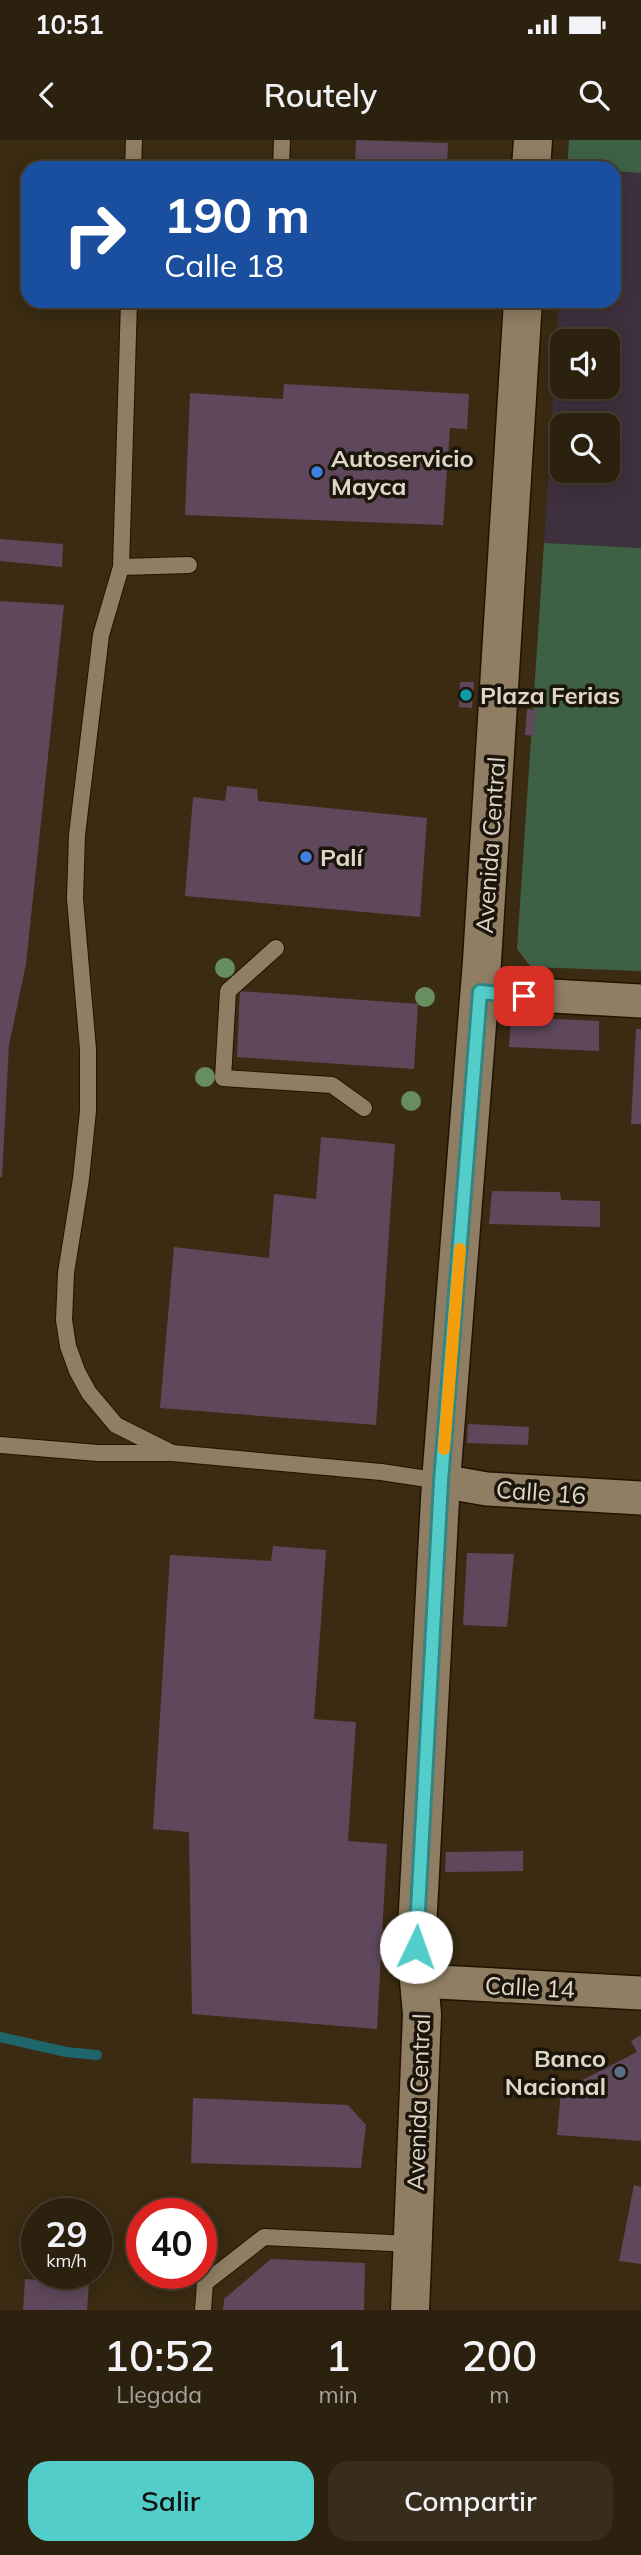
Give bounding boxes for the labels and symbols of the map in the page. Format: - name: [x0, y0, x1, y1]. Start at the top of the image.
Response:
- place label: Autoservicio Mayca: [331, 443, 474, 501]
- marker: Autoservicio Mayca: [309, 464, 325, 480]
- place label: Plaza Ferias: [480, 680, 620, 710]
- marker: Plaza Ferias: [458, 687, 474, 703]
- street label: Avenida Central: [469, 756, 511, 934]
- place label: Palí: [320, 842, 365, 872]
- marker: Palí: [298, 849, 314, 865]
- pin: [494, 966, 554, 1026]
- street label: Calle 16: [495, 1474, 587, 1510]
- position arrow: [379, 1910, 453, 1984]
- street label: Calle 14: [484, 1970, 576, 2004]
- street label: Avenida Central: [400, 2013, 436, 2191]
- place label: Banco Nacional: [505, 2043, 606, 2101]
- marker: Banco Nacional: [612, 2064, 628, 2080]
- speed limit sign: 40: [126, 2198, 217, 2289]

